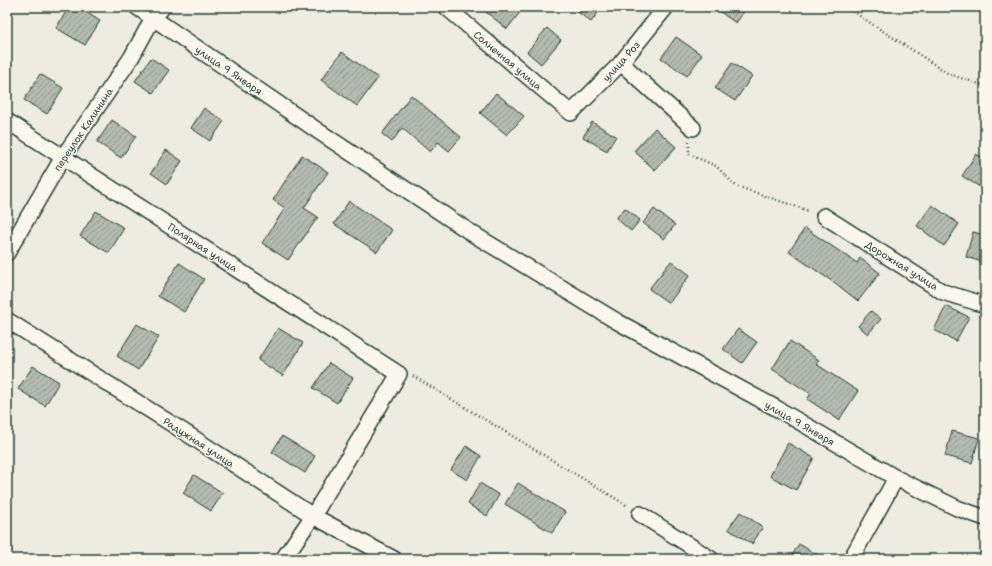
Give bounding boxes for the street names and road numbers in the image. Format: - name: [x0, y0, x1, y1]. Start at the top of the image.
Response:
- street label: Солнечная улица: [471, 28, 545, 93]
- street label: улица Роз: [600, 38, 643, 84]
- street label: улица 9 Января: [193, 43, 265, 98]
- street label: переулок Калинина: [51, 85, 116, 173]
- street label: Полярная улица: [165, 220, 241, 275]
- street label: Дорожная улица: [863, 238, 941, 294]
- street label: улица 9 Января: [762, 398, 837, 449]
- street label: Радужная улица: [161, 415, 237, 471]

